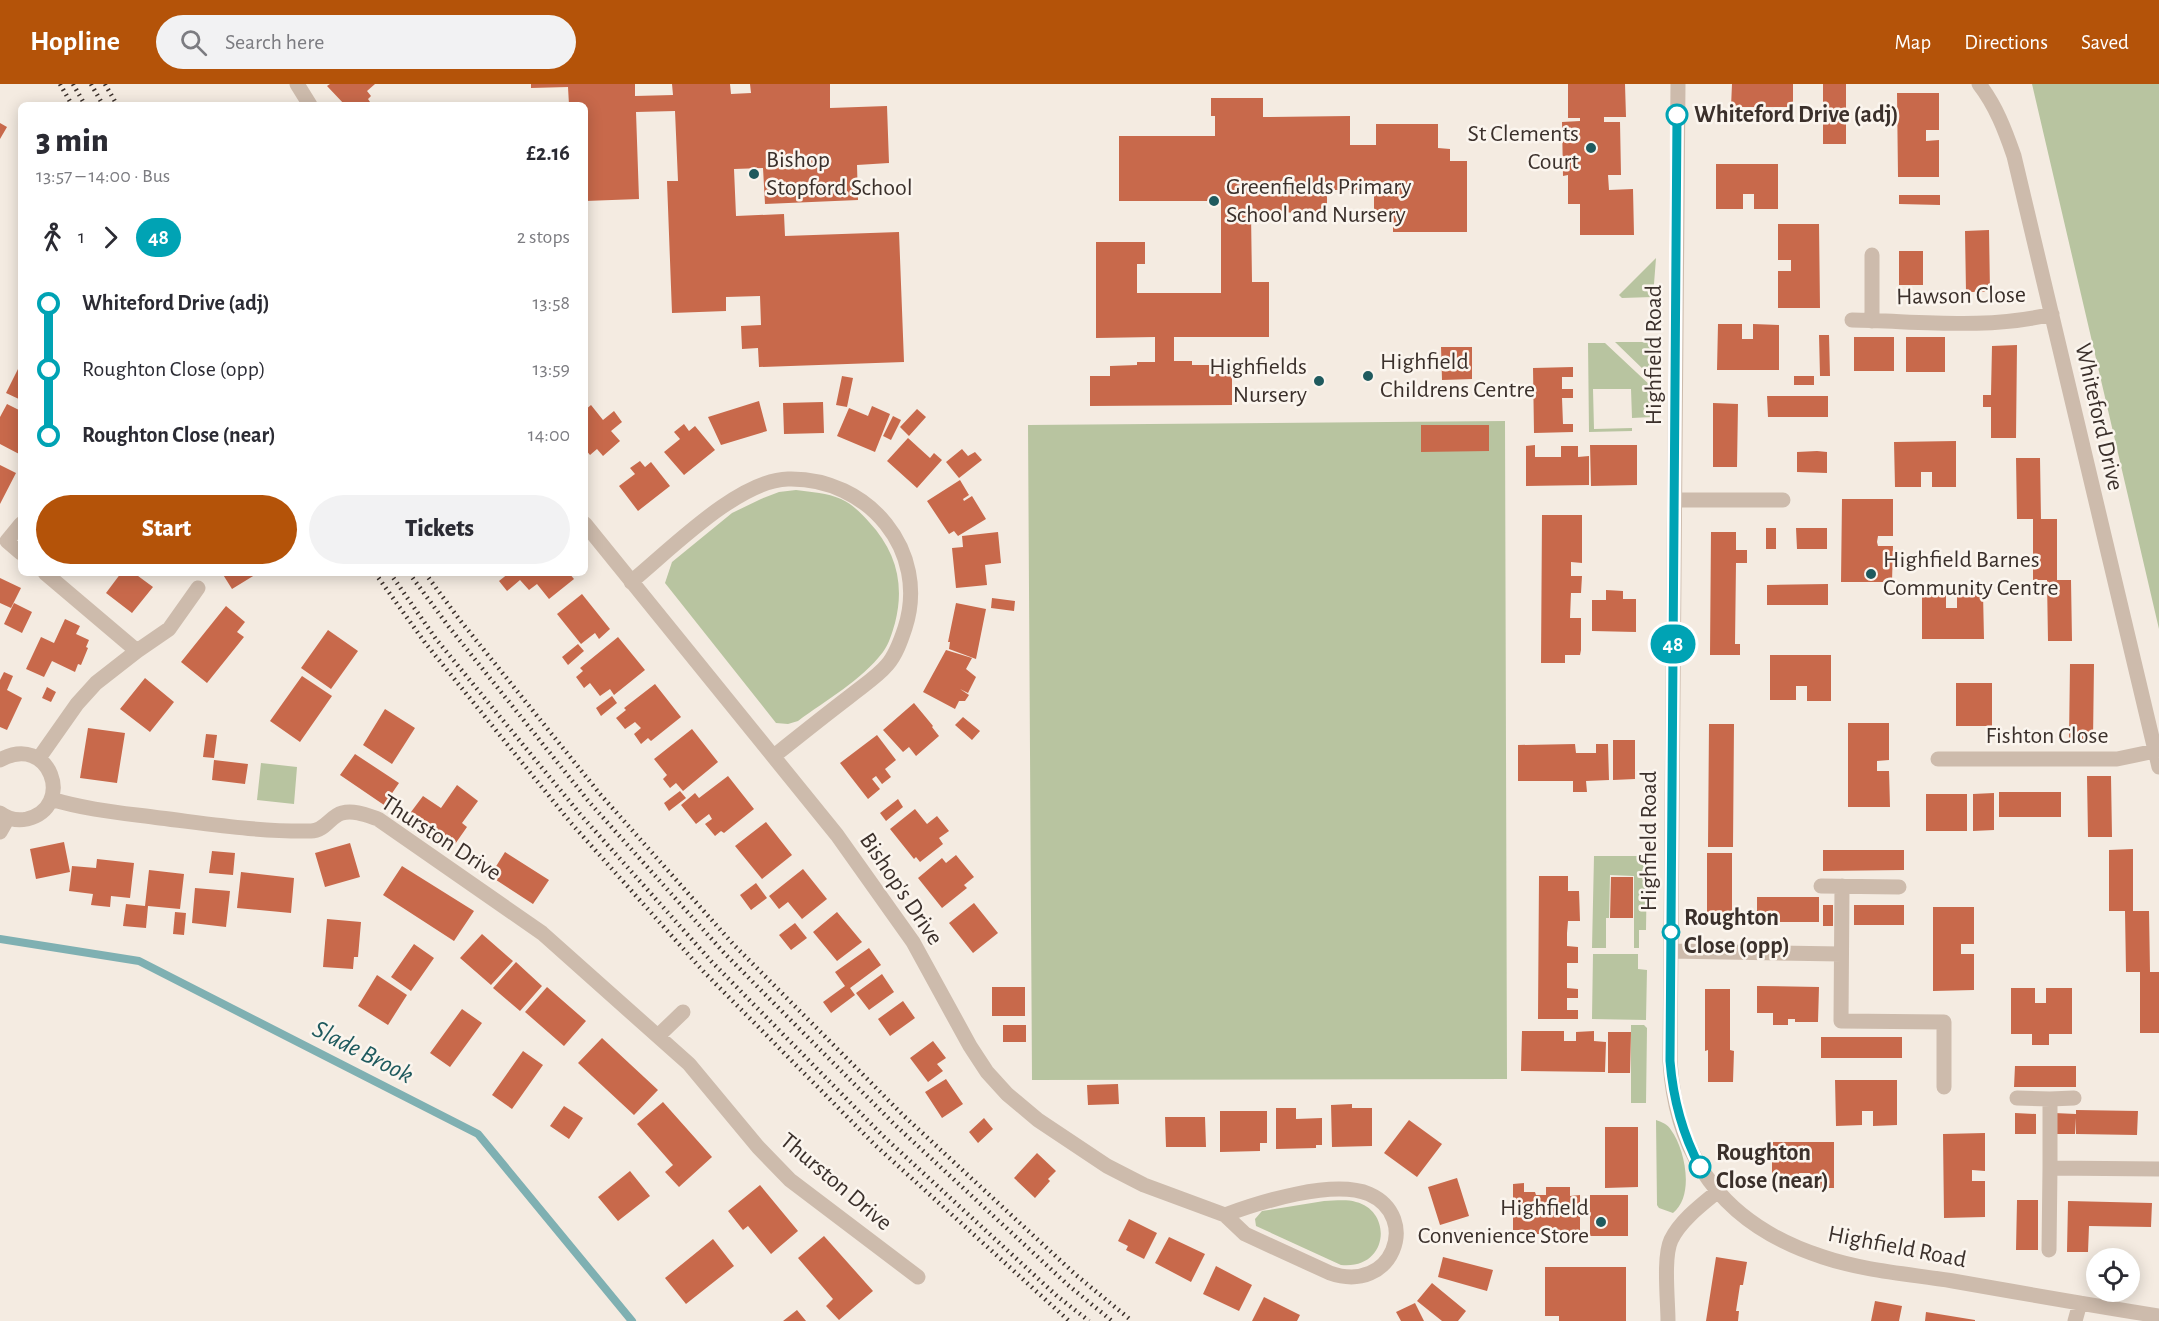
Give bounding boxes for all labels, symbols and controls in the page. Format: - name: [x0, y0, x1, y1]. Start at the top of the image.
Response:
- search box: [156, 15, 576, 69]
- icon: search: [177, 26, 210, 59]
- text: Hopline: [30, 28, 120, 56]
- text: Search here: [225, 31, 324, 53]
- text: Map: [1895, 32, 1931, 53]
- text: Directions: [1964, 32, 2048, 53]
- text: Saved: [2081, 32, 2129, 53]
- place label: Whiteford Drive (adj): [1694, 103, 1899, 127]
- marker: Whiteford Drive (adj): [1666, 104, 1688, 126]
- place label: St Clements Court: [1467, 122, 1579, 174]
- text: 3 min: [36, 125, 109, 158]
- marker: St Clements Court: [1584, 141, 1598, 155]
- text: £2.16: [526, 142, 570, 164]
- place label: Bishop Stopford School: [766, 148, 913, 200]
- text: 13:57 – 14:00 · Bus: [36, 166, 170, 186]
- marker: Bishop Stopford School: [747, 167, 761, 181]
- place label: Greenfields Primary School and Nursery: [1226, 175, 1412, 227]
- marker: Greenfields Primary School and Nursery: [1207, 194, 1221, 208]
- icon: walk: [36, 221, 69, 254]
- icon: forward: [94, 221, 127, 254]
- text: 1: [78, 227, 85, 247]
- text: 48: [148, 227, 169, 248]
- text: 2 stops: [517, 227, 570, 247]
- street label: Hawson Close: [1896, 283, 2026, 309]
- street label: Highfield Road: [1642, 285, 1666, 425]
- text: Whiteford Drive (adj): [82, 292, 270, 314]
- text: 13:58: [532, 293, 570, 313]
- street label: Whiteford Drive: [2070, 341, 2128, 493]
- place label: Highfield Childrens Centre: [1380, 350, 1535, 402]
- place label: Highfields Nursery: [1209, 355, 1307, 407]
- text: Roughton Close (opp): [82, 358, 266, 380]
- text: 13:59: [533, 359, 570, 379]
- marker: Highfield Childrens Centre: [1361, 369, 1375, 383]
- marker: Highfields Nursery: [1312, 374, 1326, 388]
- text: Roughton Close (near): [82, 424, 276, 446]
- text: 14:00: [528, 425, 570, 445]
- button: Start: [36, 495, 297, 564]
- button: Tickets: [309, 495, 570, 564]
- place label: Highfield Barnes Community Centre: [1883, 548, 2059, 600]
- marker: Highfield Barnes Community Centre: [1864, 567, 1878, 581]
- line badge: 48: [1646, 624, 1700, 664]
- text: 48: [1663, 634, 1683, 655]
- street label: Fishton Close: [1986, 724, 2108, 748]
- street label: Highfield Road: [1637, 771, 1661, 911]
- street label: Thurston Drive: [377, 790, 505, 886]
- street label: Bishop's Drive: [855, 829, 947, 949]
- place label: Roughton Close (opp): [1684, 906, 1790, 958]
- marker: Roughton Close (opp): [1662, 923, 1680, 941]
- water label: Slade Brook: [308, 1016, 418, 1088]
- street label: Thurston Drive: [776, 1129, 896, 1235]
- place label: Roughton Close (near): [1716, 1141, 1829, 1193]
- marker: Roughton Close (near): [1689, 1156, 1711, 1178]
- place label: Highfield Convenience Store: [1418, 1196, 1589, 1248]
- marker: Highfield Convenience Store: [1594, 1215, 1608, 1229]
- street label: Highfield Road: [1826, 1222, 1968, 1272]
- map controls: [2086, 1248, 2140, 1302]
- button: locate: [2086, 1248, 2140, 1302]

